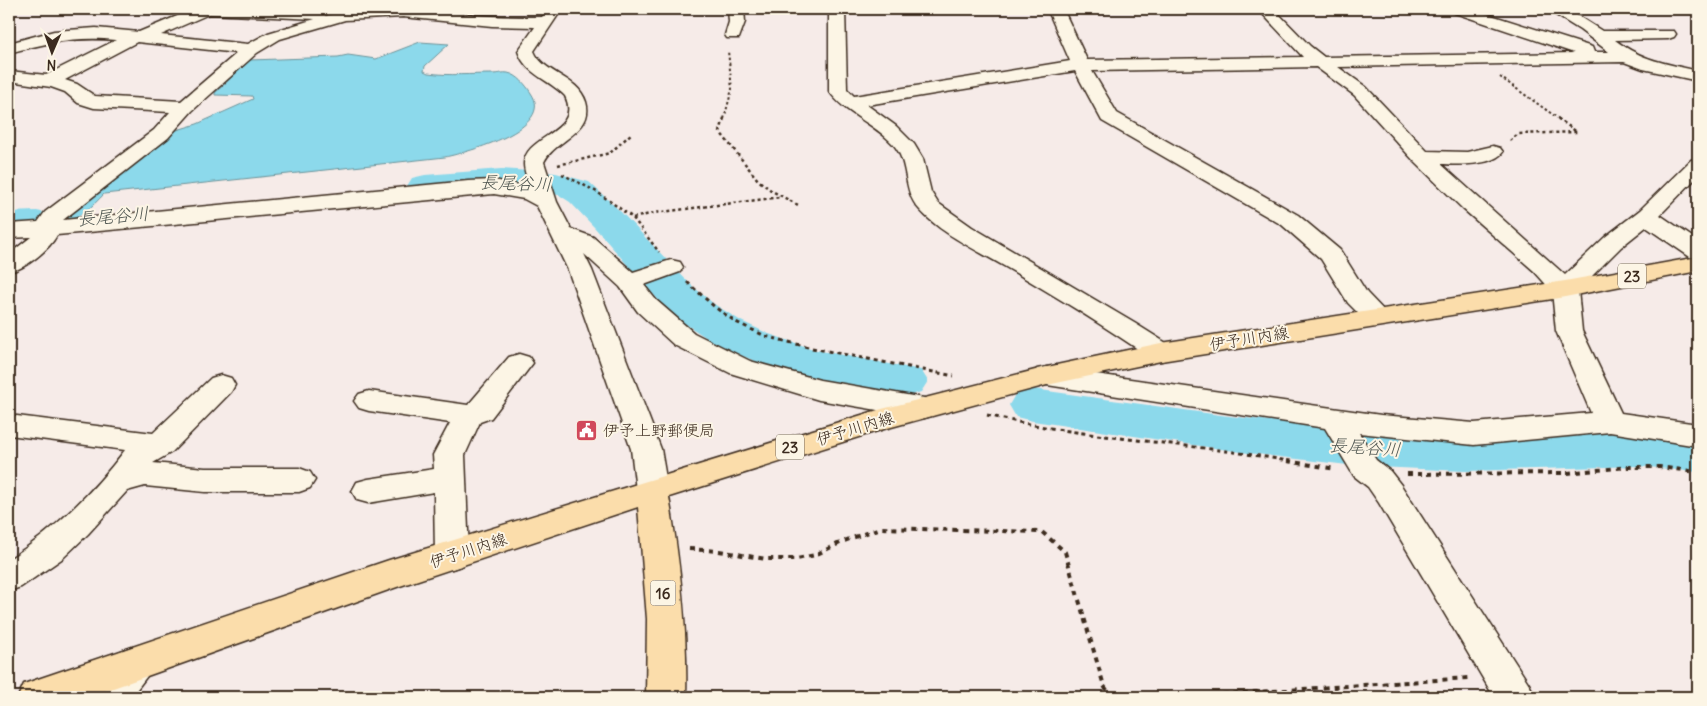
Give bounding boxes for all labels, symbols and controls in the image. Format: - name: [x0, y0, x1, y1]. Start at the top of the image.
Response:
- north arrow: [28, 28, 78, 78]
- text: N: [46, 56, 57, 74]
- water label: 長尾谷川: [480, 170, 552, 196]
- water label: 長尾谷川: [76, 201, 150, 231]
- road number: 23: [1618, 264, 1646, 288]
- street label: 伊予川内線: [1208, 322, 1290, 354]
- street label: 伊予川内線: [814, 407, 896, 449]
- public building icon: 伊予上野郵便局: [575, 418, 599, 442]
- place label: 伊予上野郵便局: [603, 420, 715, 440]
- water label: 長尾谷川: [1328, 433, 1402, 461]
- road number: 23: [776, 434, 804, 460]
- street label: 伊予川内線: [427, 528, 509, 572]
- road number: 16: [650, 580, 676, 606]

